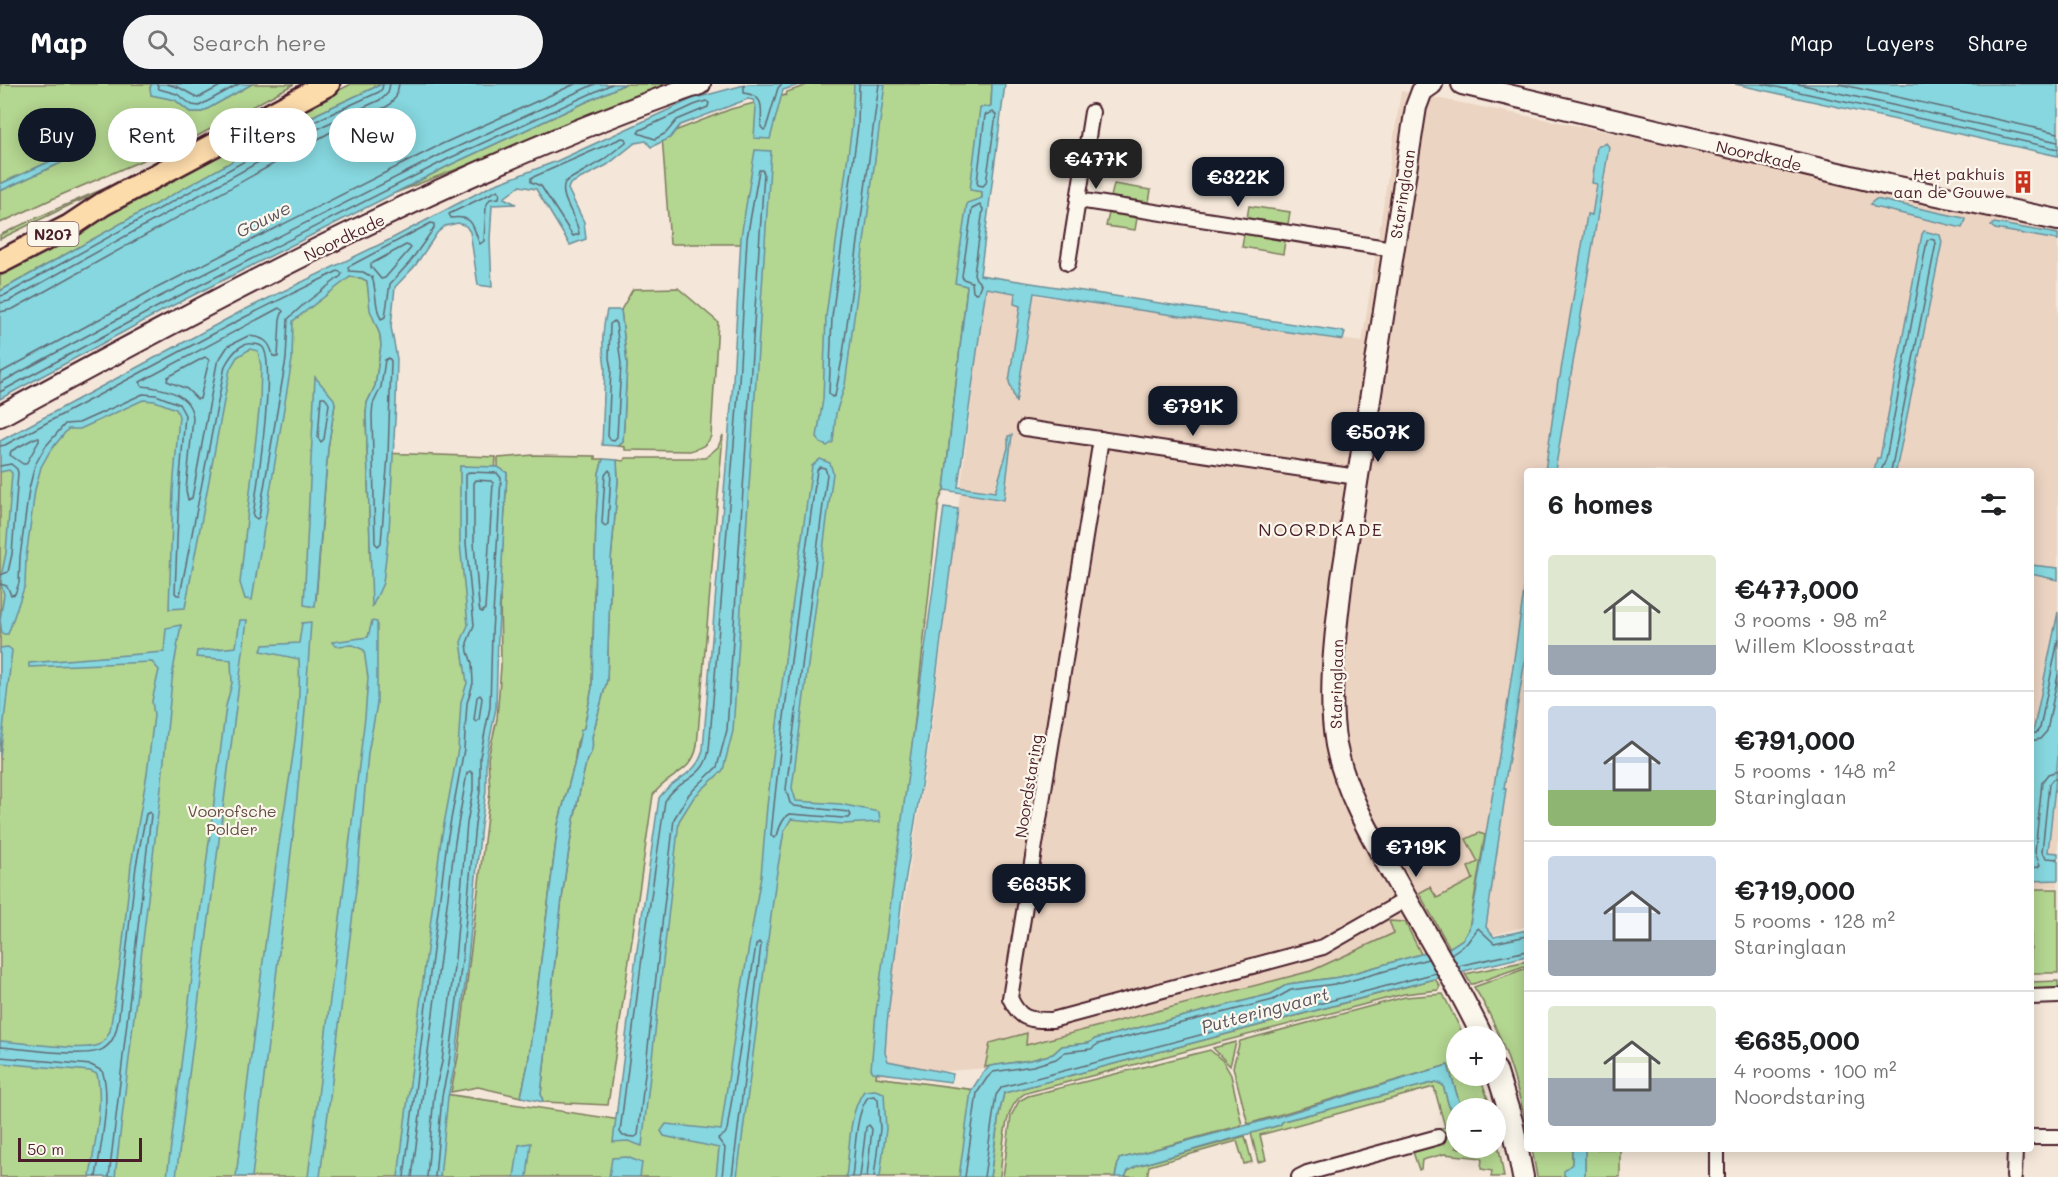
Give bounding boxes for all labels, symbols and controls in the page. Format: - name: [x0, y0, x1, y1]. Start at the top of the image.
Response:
- search box: [123, 15, 543, 69]
- text: Map: [30, 24, 87, 60]
- icon: search: [144, 26, 177, 59]
- text: Search here: [192, 28, 326, 57]
- text: Map: [1790, 29, 1833, 56]
- text: Layers: [1866, 29, 1935, 56]
- text: Share: [1968, 29, 2028, 56]
- chip: Buy: [18, 108, 96, 162]
- chip: Rent: [108, 108, 197, 162]
- chip: Filters: [209, 108, 317, 162]
- chip: New: [329, 108, 416, 162]
- street label: Noordkade: [1714, 135, 1804, 175]
- pin: €477K: [1054, 139, 1138, 190]
- text: €477K: [1064, 145, 1128, 171]
- street label: Staringlaan: [1385, 148, 1419, 240]
- pin: €322K: [1196, 157, 1280, 208]
- text: €322K: [1206, 163, 1270, 189]
- place label: Het pakhuis aan de Gouwe: [1893, 163, 2005, 202]
- building icon: Het pakhuis aan de Gouwe: [2010, 169, 2036, 195]
- water label: Gouwe: [231, 195, 295, 243]
- street label: Noordkade: [300, 208, 388, 266]
- road number: N207: [28, 222, 78, 246]
- pin: €791K: [1151, 386, 1235, 437]
- text: €791K: [1162, 392, 1224, 418]
- pin: €507K: [1336, 412, 1420, 463]
- text: €507K: [1345, 418, 1411, 444]
- text: 6 homes: [1548, 487, 1653, 521]
- icon: filters: [1977, 488, 2010, 521]
- district label: NOORDKADE: [1258, 517, 1384, 541]
- text: €477,000: [1734, 572, 1859, 606]
- icon: home: [1596, 579, 1668, 651]
- text: 3 rooms · 98 m²: [1734, 606, 1887, 632]
- text: Willem Kloosstraat: [1734, 632, 1915, 658]
- street label: Staringlaan: [1325, 639, 1347, 729]
- text: €791,000: [1734, 723, 1855, 757]
- icon: home: [1596, 730, 1668, 802]
- street label: Noordstaring: [1009, 733, 1047, 839]
- text: 5 rooms · 148 m²: [1734, 757, 1896, 783]
- text: Staringlaan: [1734, 783, 1846, 809]
- park label: Voorofsche Polder: [187, 800, 277, 839]
- pin: €719K: [1374, 827, 1458, 878]
- text: €719K: [1385, 833, 1447, 859]
- pin: €635K: [997, 864, 1081, 915]
- text: €635K: [1006, 870, 1072, 896]
- text: €719,000: [1734, 873, 1855, 907]
- icon: home: [1596, 880, 1668, 952]
- text: 5 rooms · 128 m²: [1734, 907, 1895, 933]
- text: Staringlaan: [1734, 933, 1846, 959]
- water label: Putteringvaart: [1198, 981, 1332, 1039]
- text: €635,000: [1734, 1023, 1860, 1057]
- map controls: [1446, 1026, 1506, 1158]
- button: +: [1446, 1026, 1506, 1086]
- icon: home: [1596, 1030, 1668, 1102]
- text: 4 rooms · 100 m²: [1734, 1057, 1897, 1083]
- text: Noordstaring: [1734, 1083, 1865, 1109]
- button: −: [1446, 1098, 1506, 1158]
- scale bar: [18, 1135, 142, 1162]
- text: 50 m: [27, 1138, 64, 1159]

